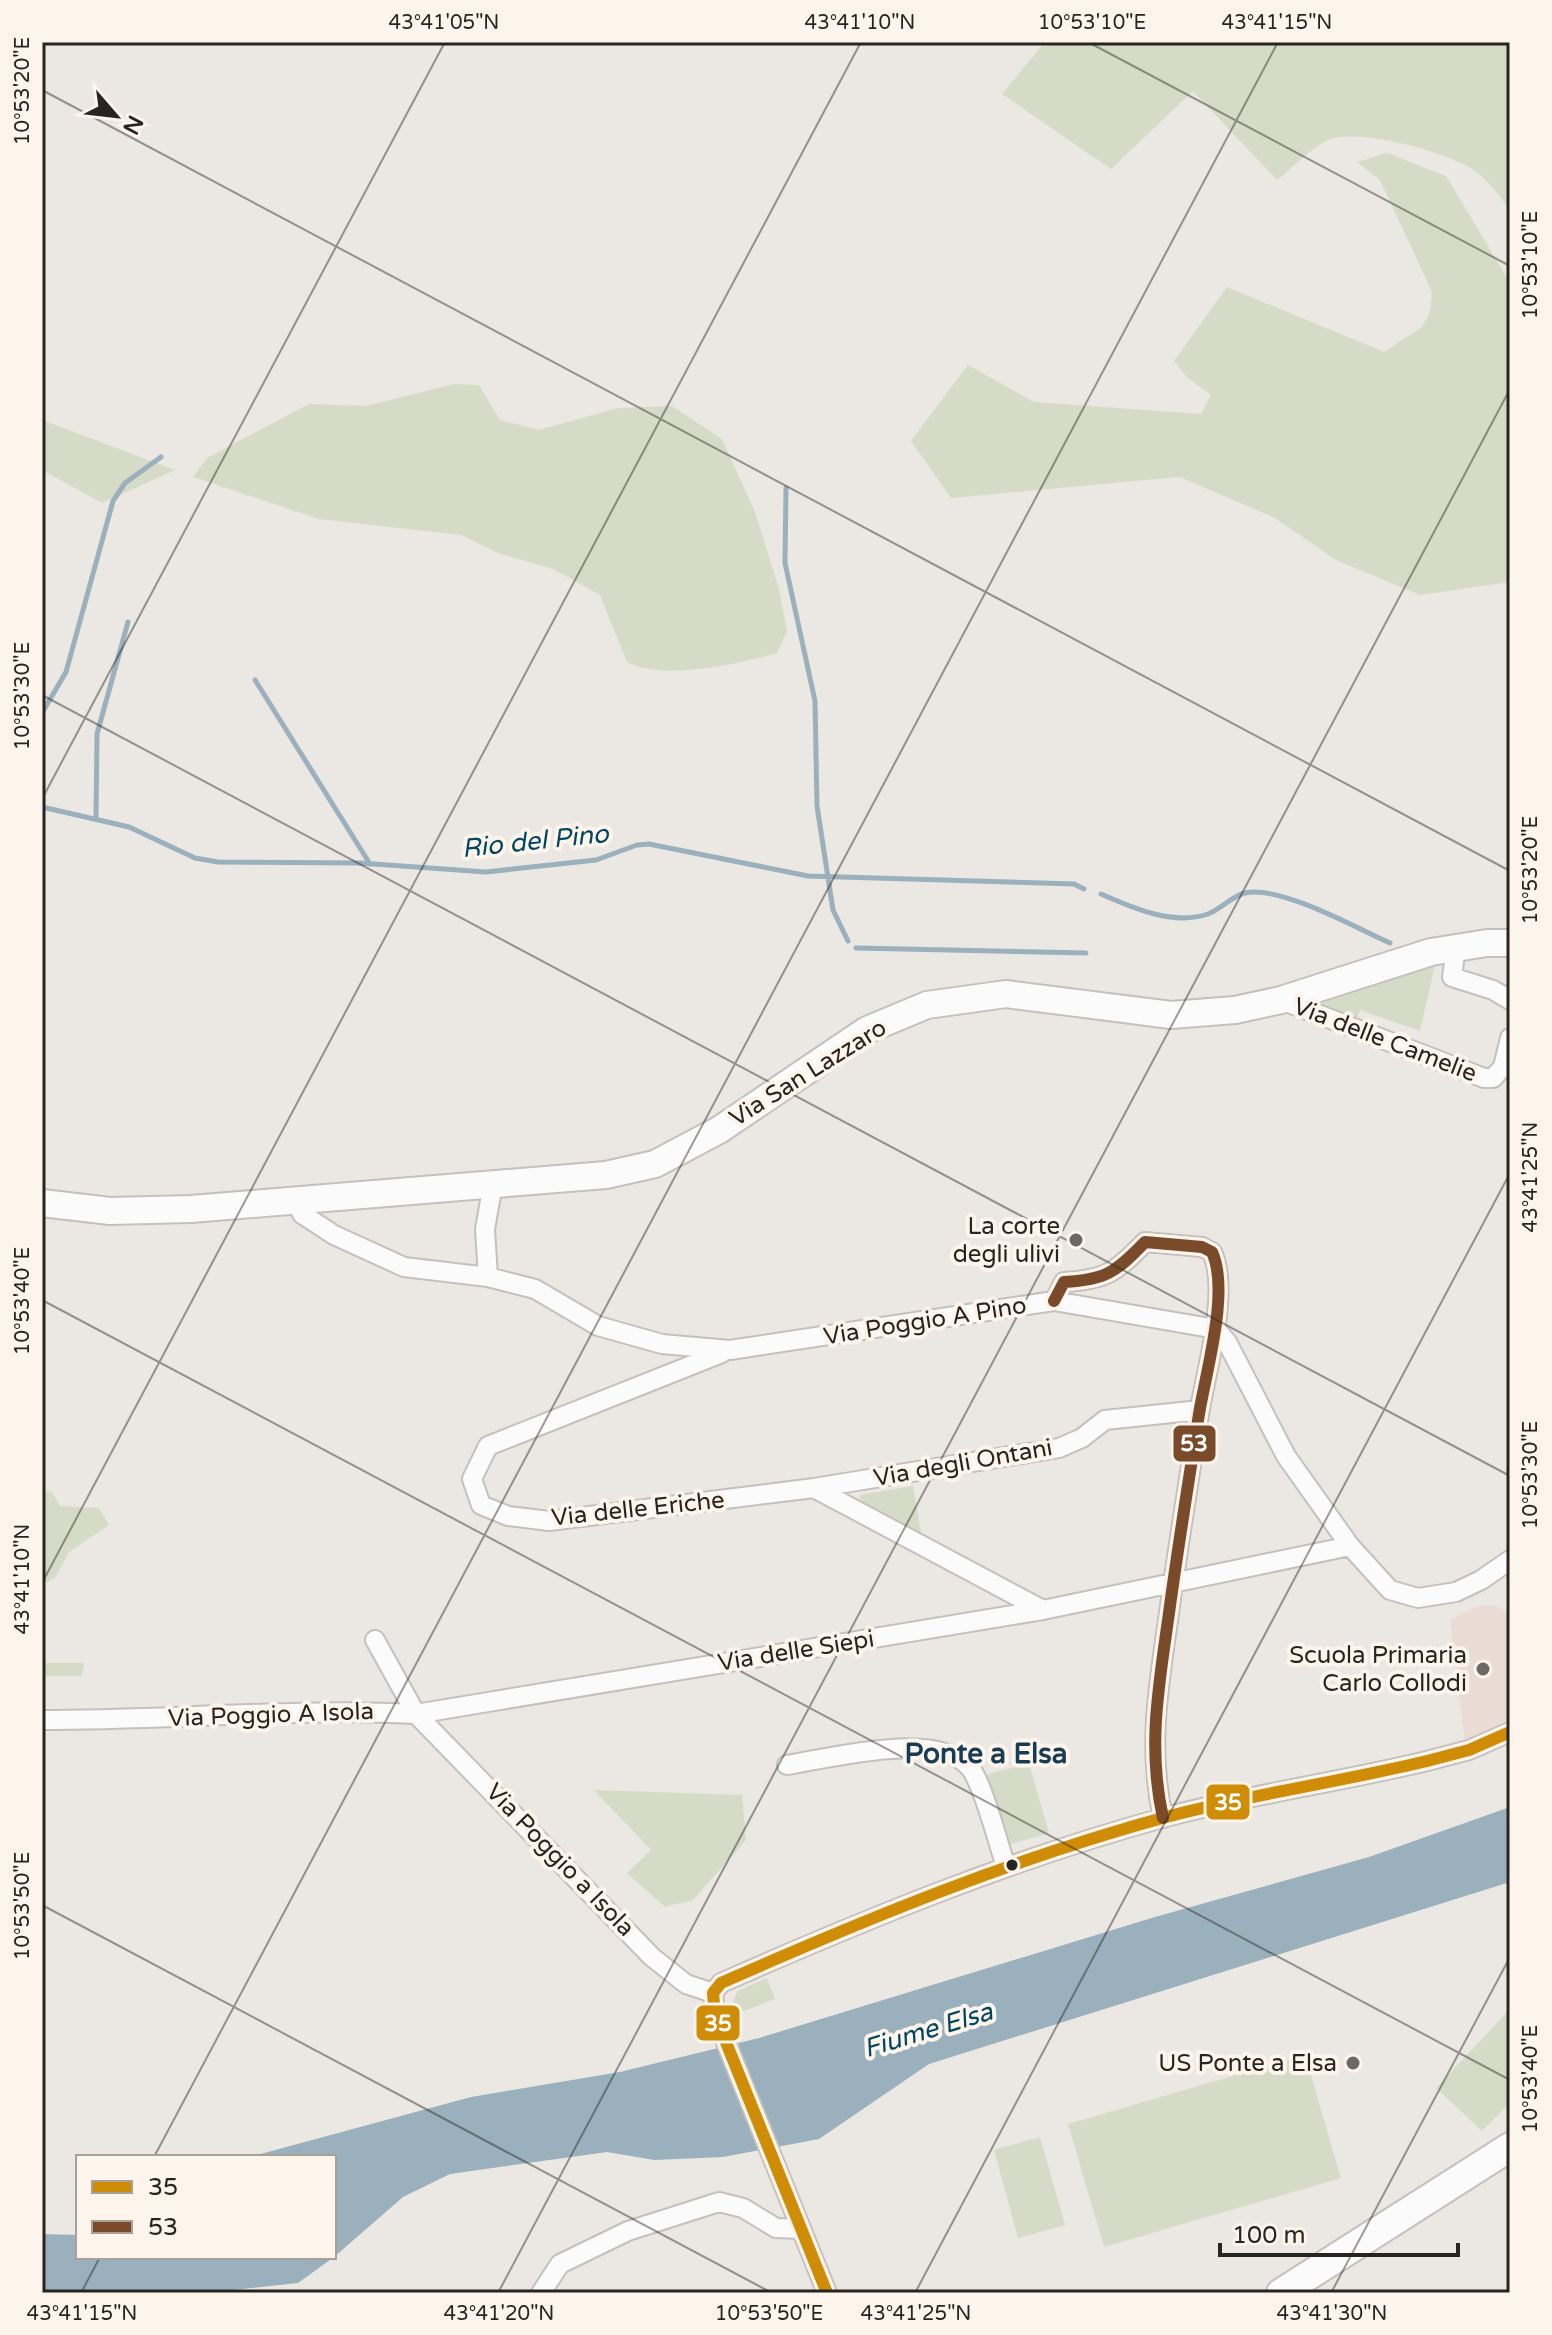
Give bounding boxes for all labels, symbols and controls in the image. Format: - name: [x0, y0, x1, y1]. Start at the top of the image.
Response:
- text: 43°41'05"N: [389, 11, 499, 35]
- text: 43°41'10"N: [805, 11, 915, 35]
- text: 10°53'10"E: [1038, 11, 1146, 35]
- text: 43°41'15"N: [1222, 11, 1332, 35]
- text: 10°53'20"E: [11, 37, 35, 145]
- north arrow: [76, 76, 156, 156]
- text: N: [117, 111, 148, 139]
- text: 10°53'10"E: [1519, 211, 1543, 319]
- text: 10°53'30"E: [11, 642, 35, 750]
- text: 10°53'20"E: [1519, 816, 1543, 924]
- water label: Rio del Pino: [460, 818, 611, 864]
- street label: Via delle Camelie: [1289, 992, 1481, 1088]
- street label: Via San Lazzaro: [724, 1013, 892, 1133]
- text: 43°41'25"N: [1519, 1122, 1543, 1232]
- place label: La corte degli ulivi: [953, 1212, 1060, 1269]
- marker: La corte degli ulivi: [1067, 1231, 1085, 1249]
- text: 10°53'40"E: [11, 1247, 35, 1355]
- street label: Via Poggio A Pino: [822, 1291, 1028, 1351]
- text: 10°53'30"E: [1519, 1421, 1543, 1529]
- line badge: 53: [1172, 1424, 1217, 1463]
- text: 53: [1180, 1431, 1208, 1457]
- street label: Via degli Ontani: [871, 1433, 1055, 1493]
- street label: Via delle Eriche: [550, 1485, 726, 1533]
- text: 43°41'10"N: [11, 1524, 35, 1634]
- street label: Via delle Siepi: [716, 1624, 876, 1678]
- place label: Scuola Primaria Carlo Collodi: [1289, 1641, 1467, 1698]
- marker: Scuola Primaria Carlo Collodi: [1474, 1660, 1492, 1678]
- street label: Via Poggio A Isola: [168, 1697, 374, 1733]
- district label: Ponte a Elsa: [905, 1737, 1067, 1771]
- street label: Via Poggio a Isola: [480, 1777, 640, 1943]
- line badge: 35: [1205, 1783, 1251, 1821]
- text: 35: [1214, 1790, 1242, 1816]
- text: 10°53'50"E: [11, 1852, 35, 1960]
- unlabelled marker: [1004, 1857, 1020, 1873]
- water label: Fiume Elsa: [860, 1995, 998, 2064]
- line badge: 35: [695, 2004, 741, 2042]
- text: 35: [704, 2011, 732, 2037]
- text: 10°53'40"E: [1519, 2025, 1543, 2133]
- place label: US Ponte a Elsa: [1158, 2049, 1337, 2078]
- marker: US Ponte a Elsa: [1344, 2054, 1362, 2072]
- legend: [76, 2155, 336, 2259]
- text: 35: [148, 2173, 178, 2202]
- scale bar: [1220, 2207, 1458, 2257]
- text: 53: [148, 2213, 178, 2242]
- text: 100 m: [1232, 2221, 1306, 2250]
- text: 43°41'15"N: [27, 2302, 137, 2326]
- text: 43°41'20"N: [444, 2302, 554, 2326]
- text: 10°53'50"E: [715, 2302, 823, 2326]
- text: 43°41'25"N: [861, 2302, 971, 2326]
- text: 43°41'30"N: [1277, 2302, 1387, 2326]

